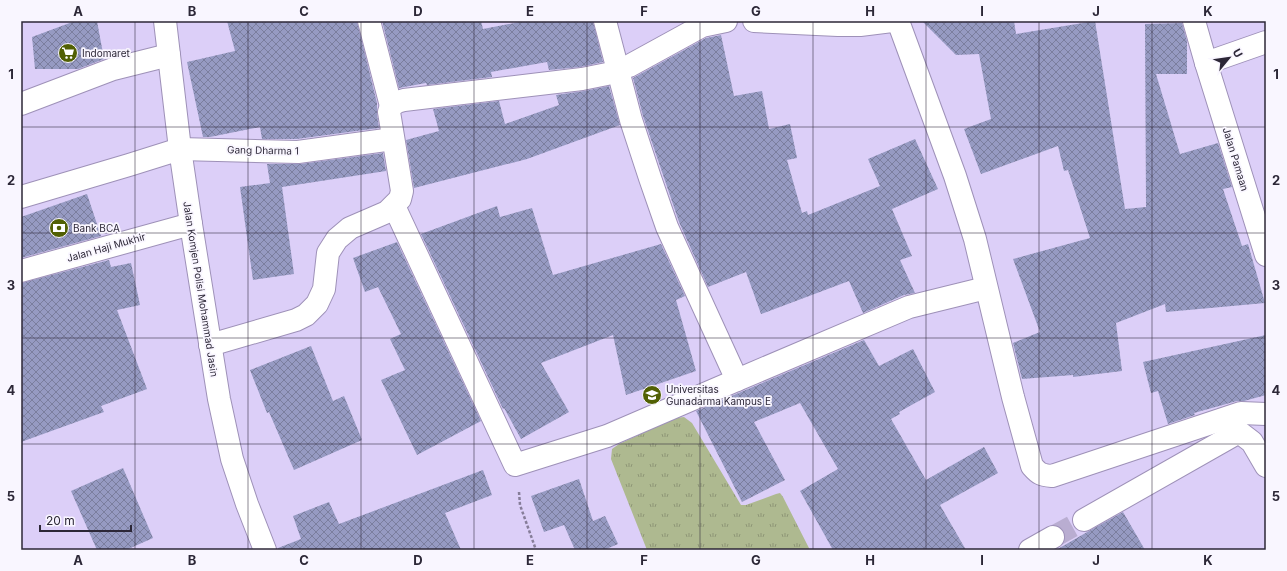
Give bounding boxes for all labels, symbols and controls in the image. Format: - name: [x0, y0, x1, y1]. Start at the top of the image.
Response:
- text: A: [73, 3, 83, 19]
- text: B: [188, 3, 197, 19]
- text: C: [299, 3, 309, 19]
- text: D: [413, 3, 423, 19]
- text: E: [526, 3, 534, 19]
- text: F: [640, 3, 648, 19]
- text: G: [751, 3, 761, 19]
- text: H: [865, 3, 875, 19]
- text: I: [980, 3, 984, 19]
- text: J: [1092, 3, 1100, 19]
- text: K: [1203, 3, 1213, 19]
- north arrow: [1209, 38, 1249, 78]
- supermarket icon: Indomaret: [57, 42, 79, 64]
- text: U: [1230, 46, 1246, 60]
- place label: Indomaret: [82, 47, 131, 59]
- text: 1: [8, 66, 14, 82]
- text: 1: [1273, 66, 1279, 82]
- street label: Jalan Pamaan: [1221, 126, 1251, 192]
- street label: Gang Dharma 1: [227, 143, 299, 157]
- text: 2: [7, 172, 15, 188]
- text: 2: [1272, 172, 1280, 188]
- street label: Jalan Komjen Polisi Mohammad Jasin: [181, 200, 221, 378]
- bank icon: Bank BCA: [48, 217, 70, 239]
- place label: Bank BCA: [73, 222, 120, 234]
- street label: Jalan Haji Mukhir: [65, 230, 147, 264]
- text: 3: [7, 277, 15, 293]
- text: 3: [1272, 277, 1280, 293]
- text: 4: [7, 382, 16, 398]
- text: 4: [1272, 382, 1281, 398]
- place label: Universitas Gunadarma Kampus E: [666, 383, 771, 407]
- school or university icon: Universitas Gunadarma Kampus E: [641, 384, 663, 406]
- text: 5: [7, 488, 15, 504]
- text: 5: [1272, 488, 1280, 504]
- scale bar: [40, 507, 131, 533]
- text: 20 m: [46, 513, 75, 528]
- text: A: [73, 552, 83, 568]
- text: B: [188, 552, 197, 568]
- text: C: [299, 552, 309, 568]
- text: D: [413, 552, 423, 568]
- text: E: [526, 552, 534, 568]
- text: F: [640, 552, 648, 568]
- text: G: [751, 552, 761, 568]
- text: H: [865, 552, 875, 568]
- text: I: [980, 552, 984, 568]
- text: J: [1092, 552, 1100, 568]
- text: K: [1203, 552, 1213, 568]

